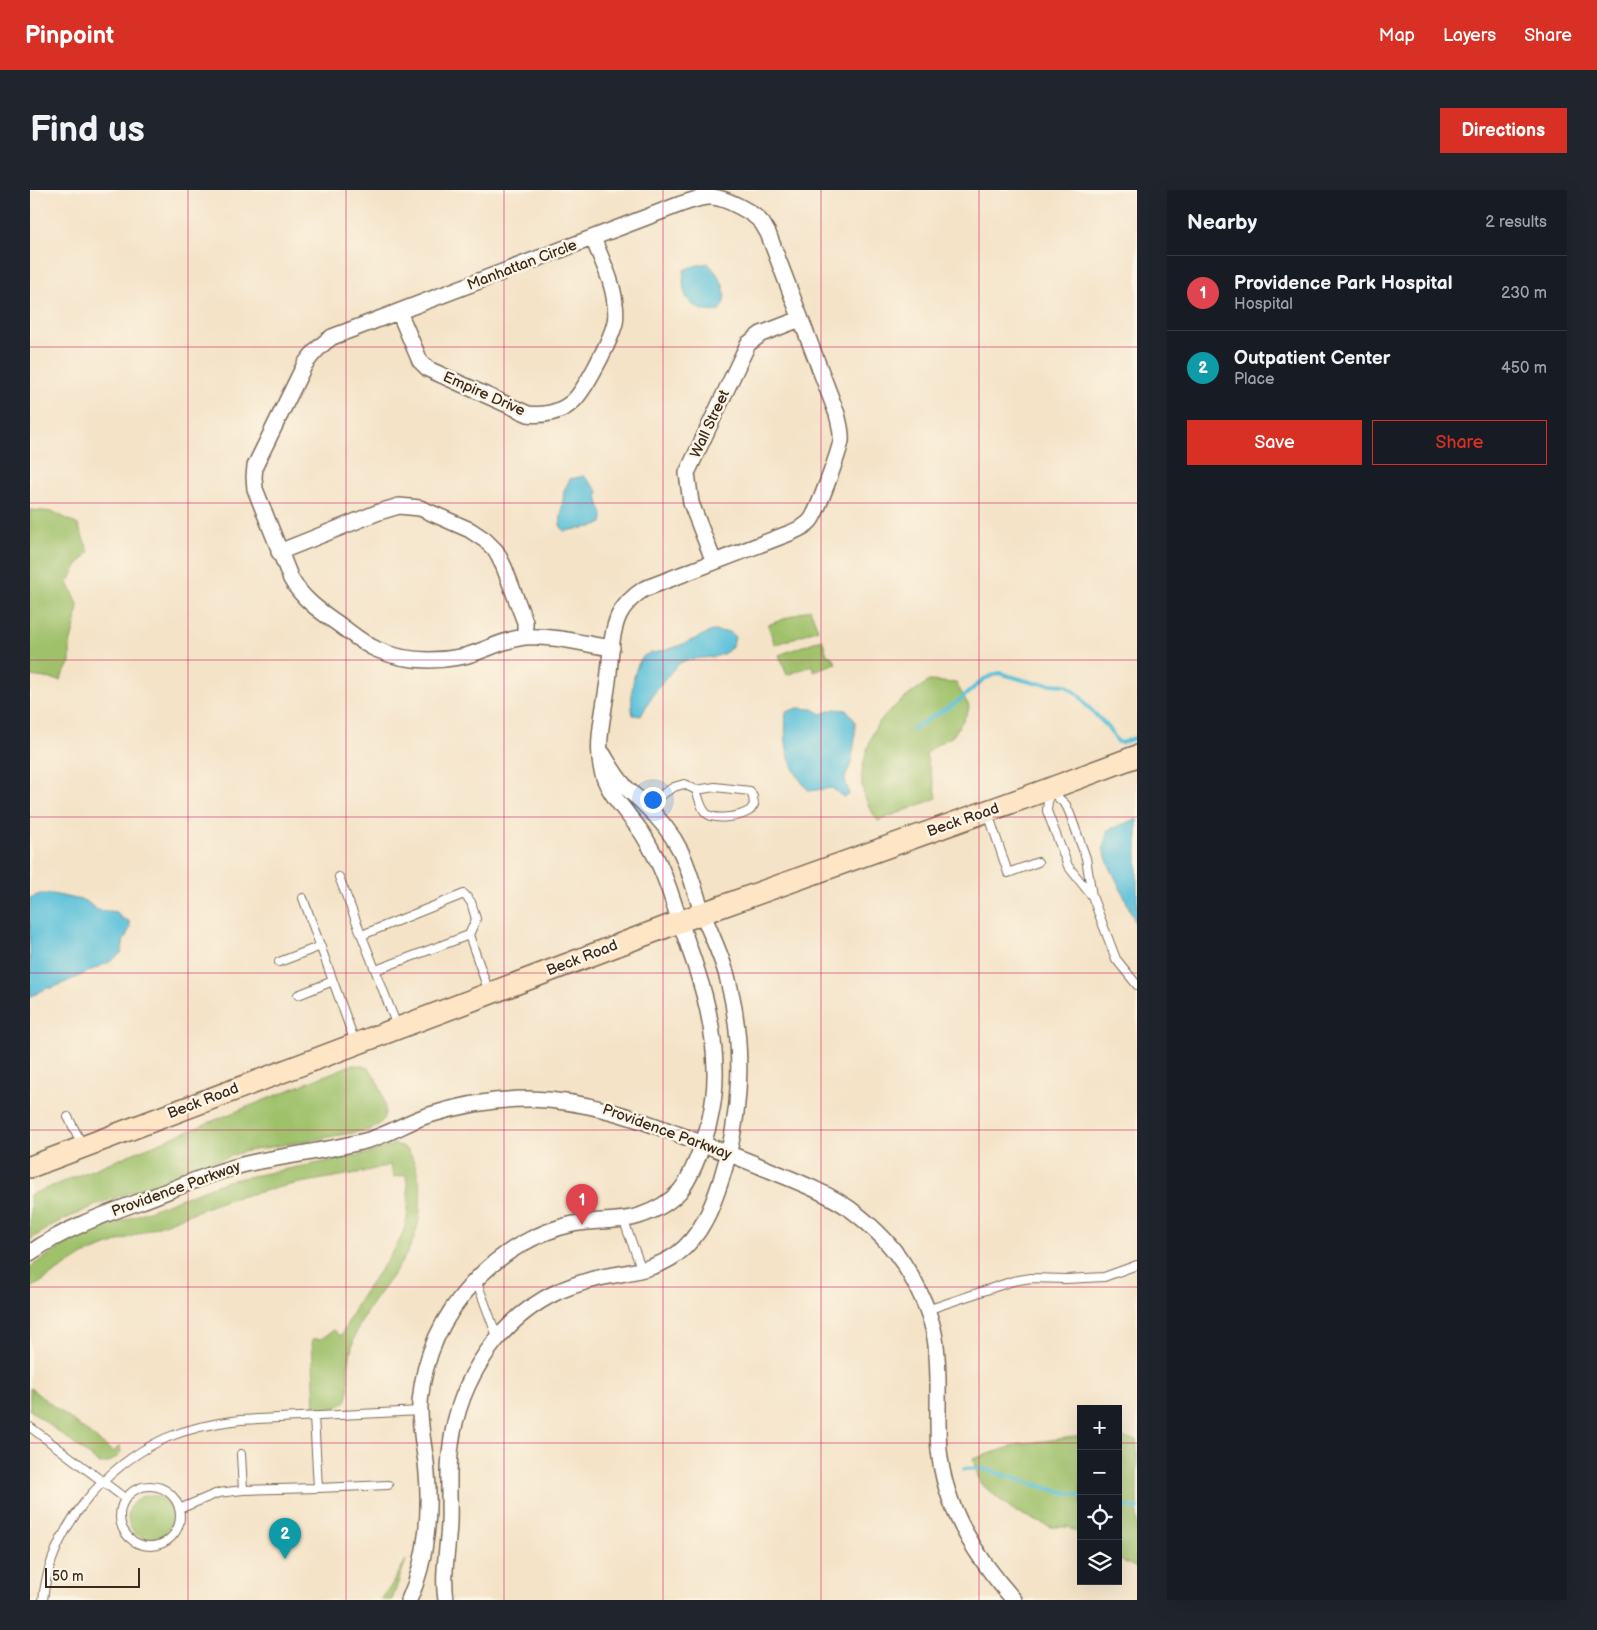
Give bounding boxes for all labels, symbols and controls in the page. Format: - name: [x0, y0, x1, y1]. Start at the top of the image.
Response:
- text: Pinpoint: [25, 21, 114, 50]
- text: Map: [1379, 25, 1415, 46]
- text: Layers: [1443, 25, 1496, 46]
- text: Share: [1524, 25, 1572, 46]
- button: Directions: [1440, 108, 1567, 153]
- text: Find us: [30, 109, 145, 152]
- text: Nearby: [1187, 210, 1257, 235]
- text: 2 results: [1485, 213, 1547, 232]
- street label: Manhattan Circle: [465, 235, 580, 295]
- text: Providence Park Hospital: [1234, 272, 1452, 295]
- text: 1: [1200, 284, 1206, 303]
- text: 230 m: [1501, 284, 1547, 303]
- text: Hospital: [1234, 295, 1293, 314]
- text: Outpatient Center: [1234, 347, 1390, 370]
- text: 2: [1198, 359, 1208, 378]
- text: 450 m: [1501, 359, 1547, 378]
- street label: Empire Drive: [440, 367, 528, 421]
- text: Place: [1234, 370, 1275, 389]
- street label: Wall Street: [686, 387, 734, 461]
- button: Save: [1187, 420, 1362, 465]
- button: Share: [1372, 420, 1547, 465]
- your location: [640, 787, 666, 813]
- street label: Beck Road: [925, 799, 1001, 841]
- street label: Beck Road: [544, 936, 620, 980]
- street label: Beck Road: [165, 1079, 241, 1123]
- street label: Providence Parkway: [600, 1100, 734, 1164]
- street label: Providence Parkway: [109, 1157, 243, 1221]
- pin: 1: [566, 1184, 598, 1225]
- map controls: [1077, 1405, 1122, 1585]
- button: +: [1077, 1405, 1122, 1450]
- button: −: [1077, 1450, 1122, 1495]
- button: locate: [1077, 1495, 1122, 1540]
- pin: 2: [269, 1518, 301, 1559]
- button: layers: [1077, 1540, 1122, 1585]
- scale bar: [45, 1565, 140, 1588]
- text: 50 m: [52, 1568, 84, 1585]

